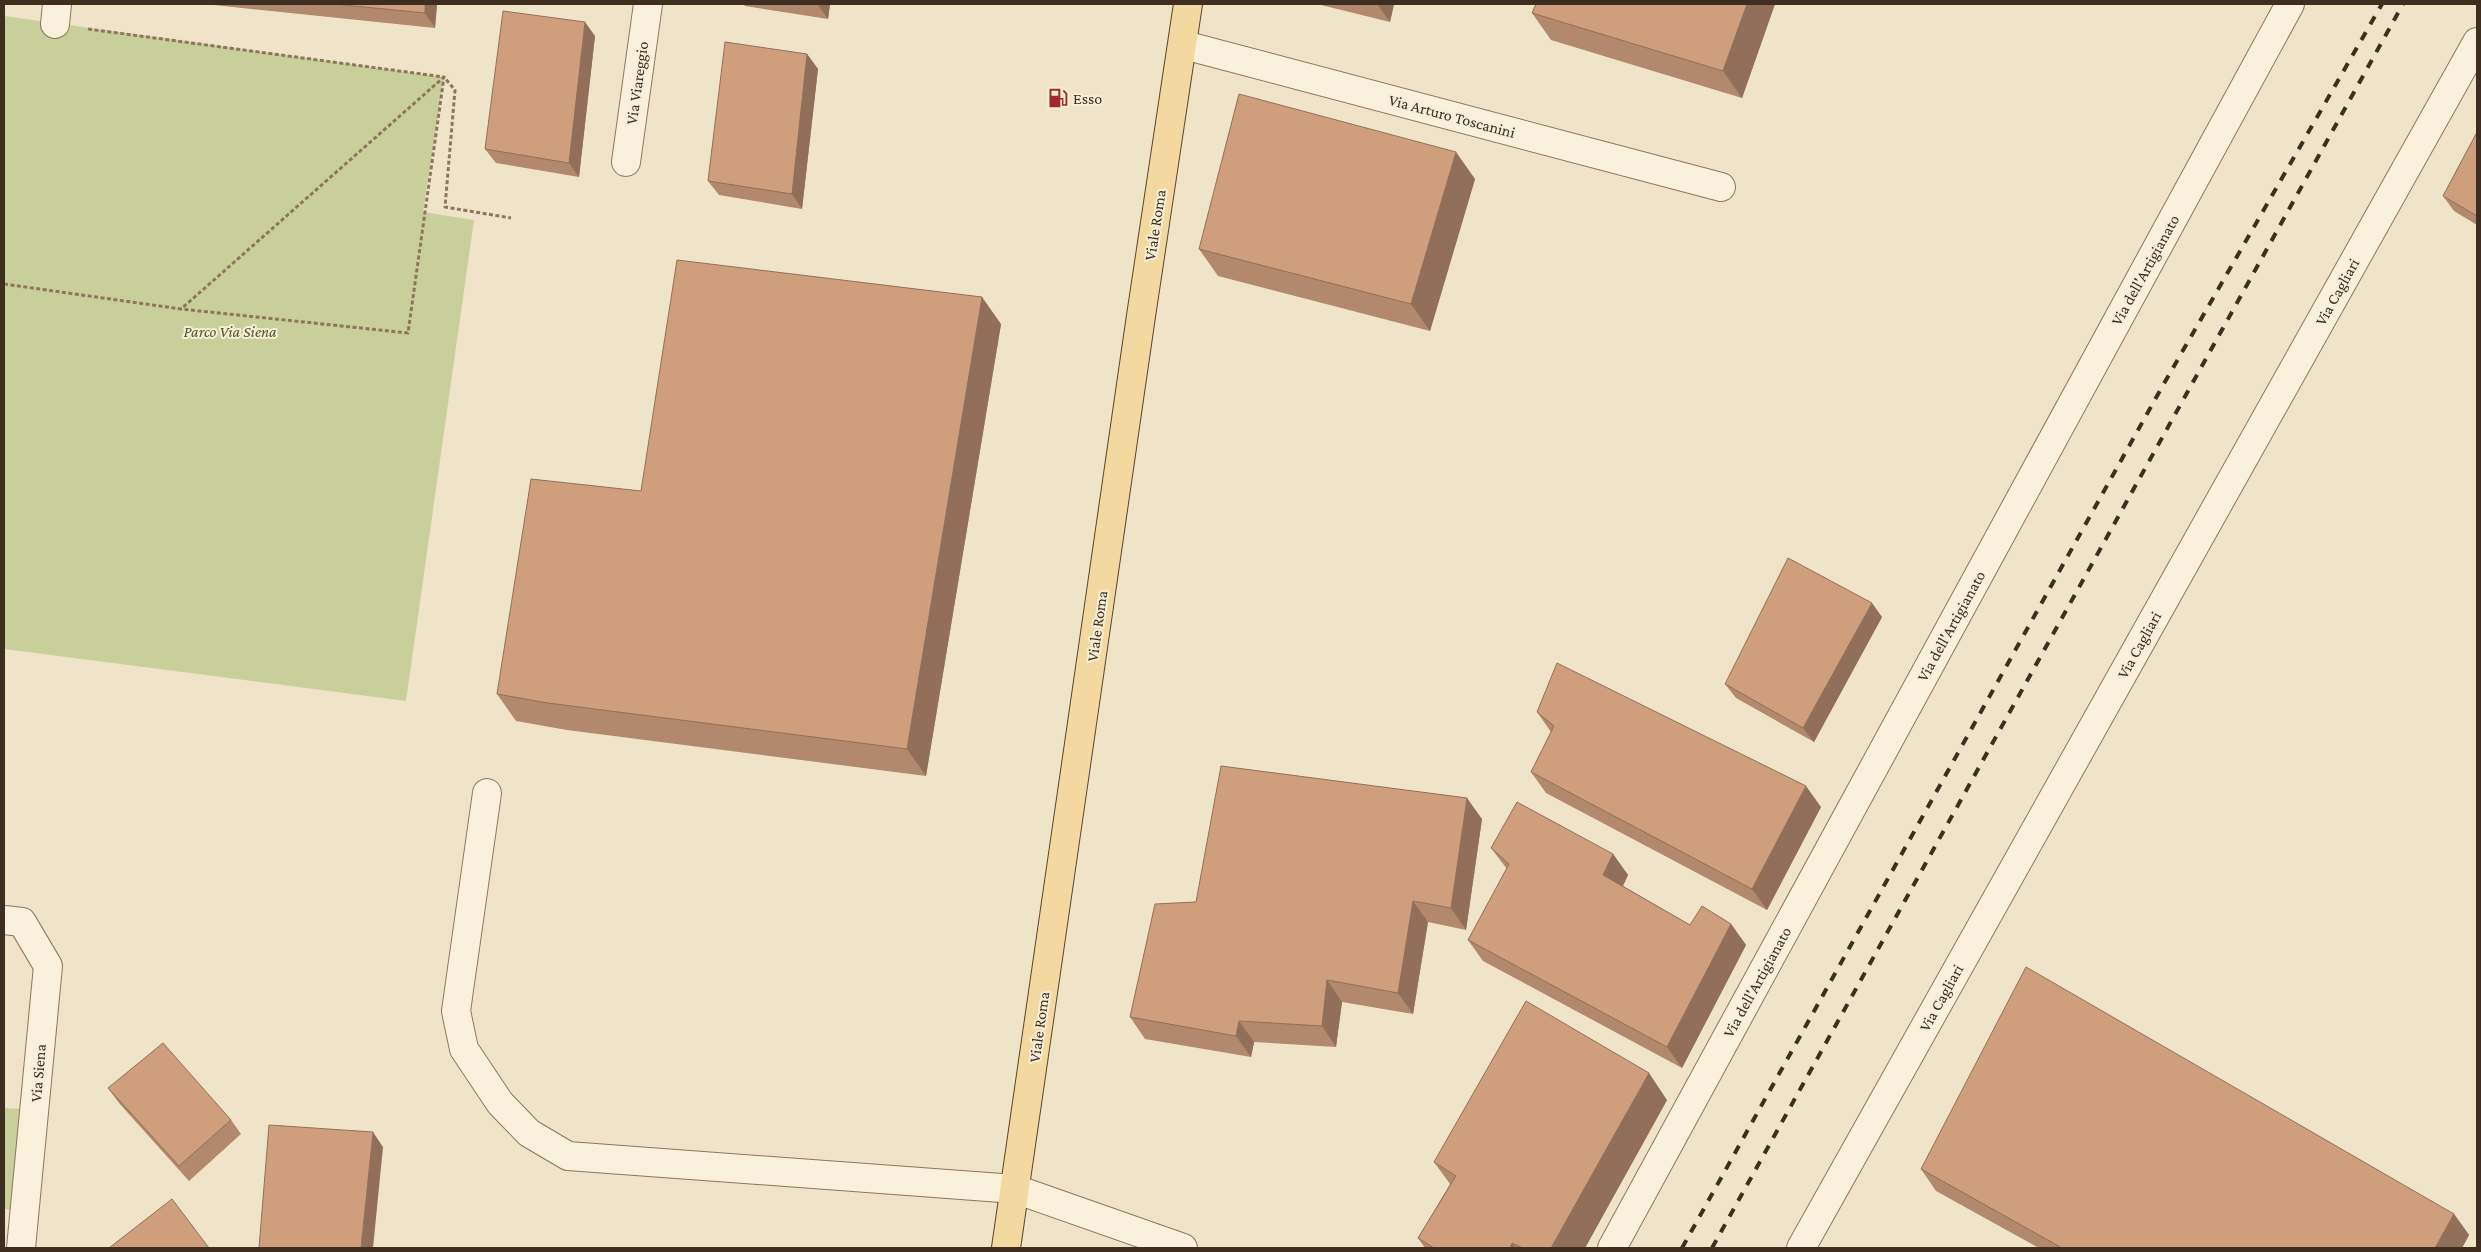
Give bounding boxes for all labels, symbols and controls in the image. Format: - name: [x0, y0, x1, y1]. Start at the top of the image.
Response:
- street label: Via Viareggio: [623, 40, 652, 126]
- fuel station icon: Esso: [1047, 87, 1069, 109]
- place label: Esso: [1073, 90, 1102, 107]
- street label: Via Arturo Toscanini: [1387, 91, 1517, 141]
- street label: Viale Roma: [1141, 188, 1169, 262]
- street label: Via dell'Artigianato: [2108, 212, 2183, 329]
- street label: Via Cagliari: [2312, 256, 2363, 329]
- park label: Parco Via Siena: [183, 323, 277, 340]
- street label: Via dell'Artigianato: [1914, 568, 1989, 685]
- street label: Viale Roma: [1084, 589, 1110, 663]
- street label: Via Cagliari: [2114, 609, 2165, 682]
- street label: Via dell'Artigianato: [1720, 924, 1795, 1041]
- street label: Via Cagliari: [1916, 962, 1967, 1035]
- street label: Viale Roma: [1026, 990, 1052, 1064]
- street label: Via Siena: [27, 1043, 49, 1103]

